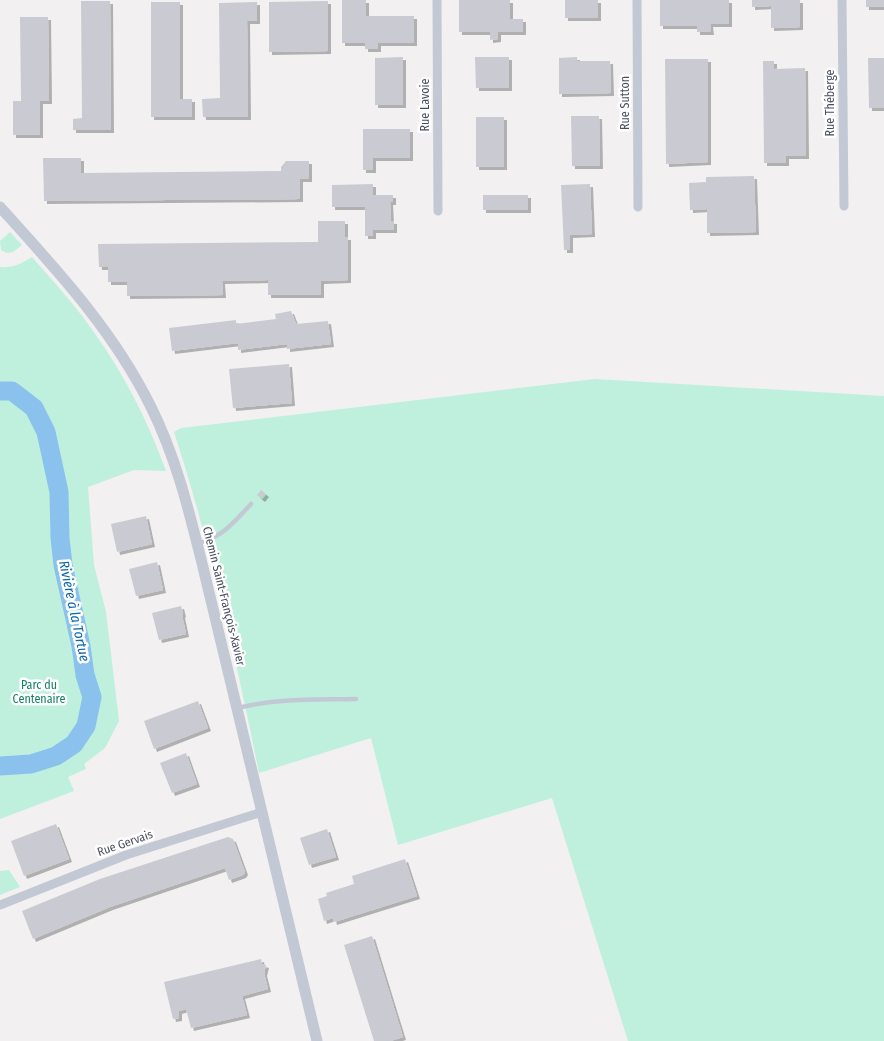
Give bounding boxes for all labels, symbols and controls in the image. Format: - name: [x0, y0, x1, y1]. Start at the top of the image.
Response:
- street label: Rue Théberge: [823, 69, 837, 137]
- street label: Rue Sutton: [618, 76, 632, 130]
- street label: Rue Lavoie: [418, 78, 432, 132]
- street label: Chemin Saint-François-Xavier: [200, 525, 248, 668]
- water label: Rivière à la Tortue: [55, 559, 93, 663]
- park label: Parc du Centenaire: [13, 678, 65, 706]
- street label: Rue Gervais: [95, 827, 155, 859]

